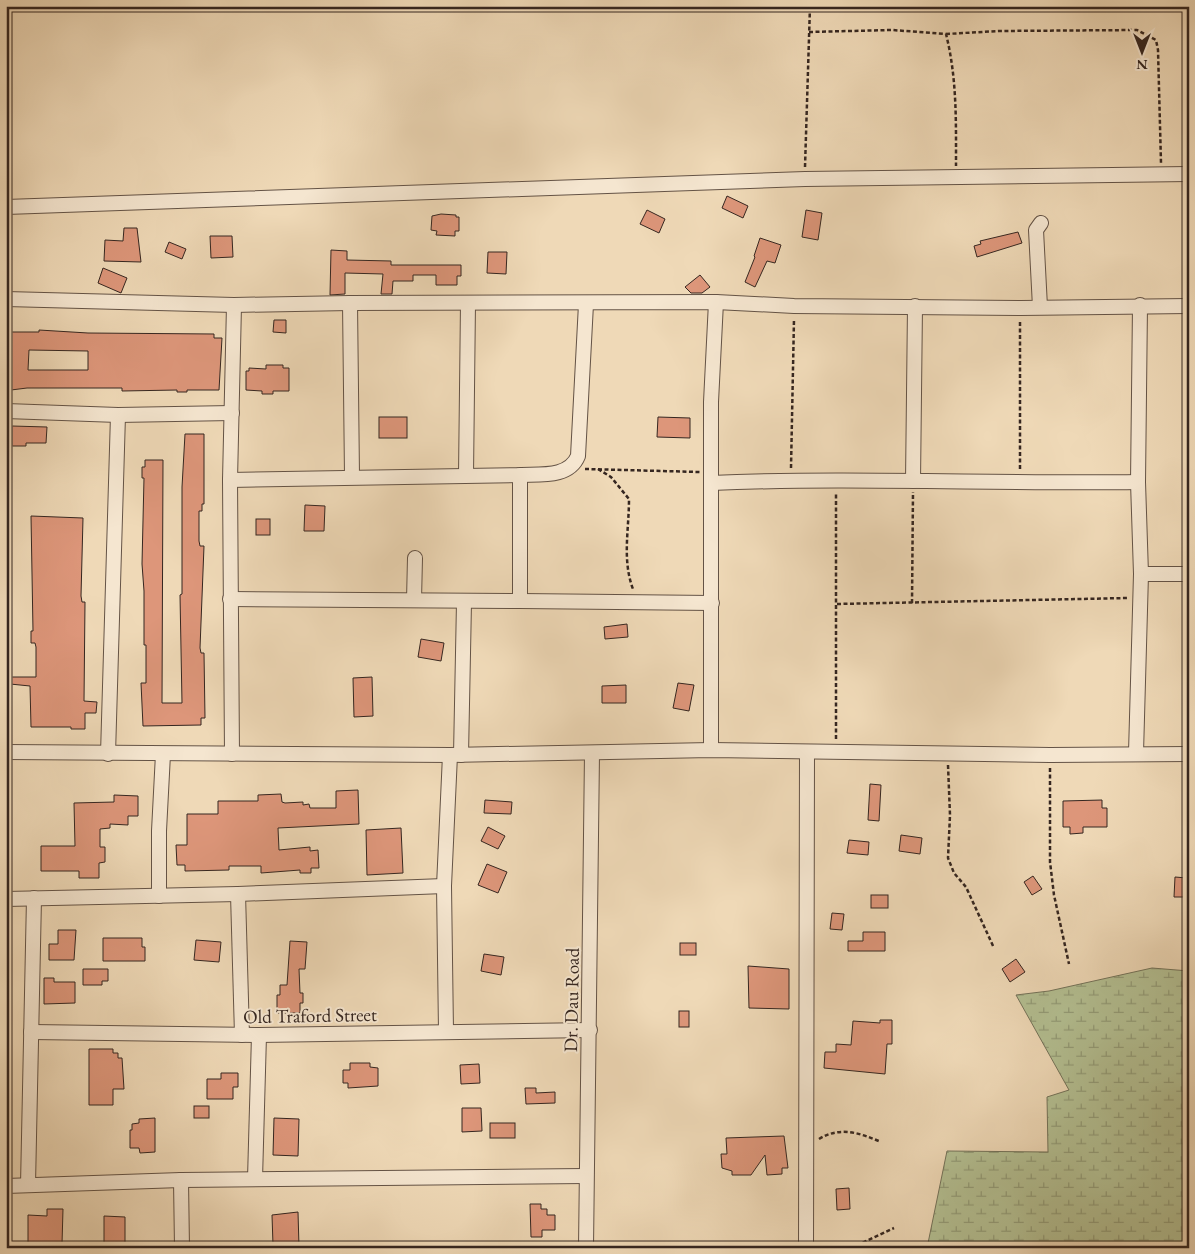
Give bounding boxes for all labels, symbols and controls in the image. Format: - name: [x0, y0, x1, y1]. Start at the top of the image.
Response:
- north arrow: [1118, 28, 1168, 78]
- text: N: [1136, 56, 1148, 74]
- street label: Dr. Dau Road: [558, 947, 585, 1052]
- street label: Old Traford Street: [243, 1002, 377, 1029]

